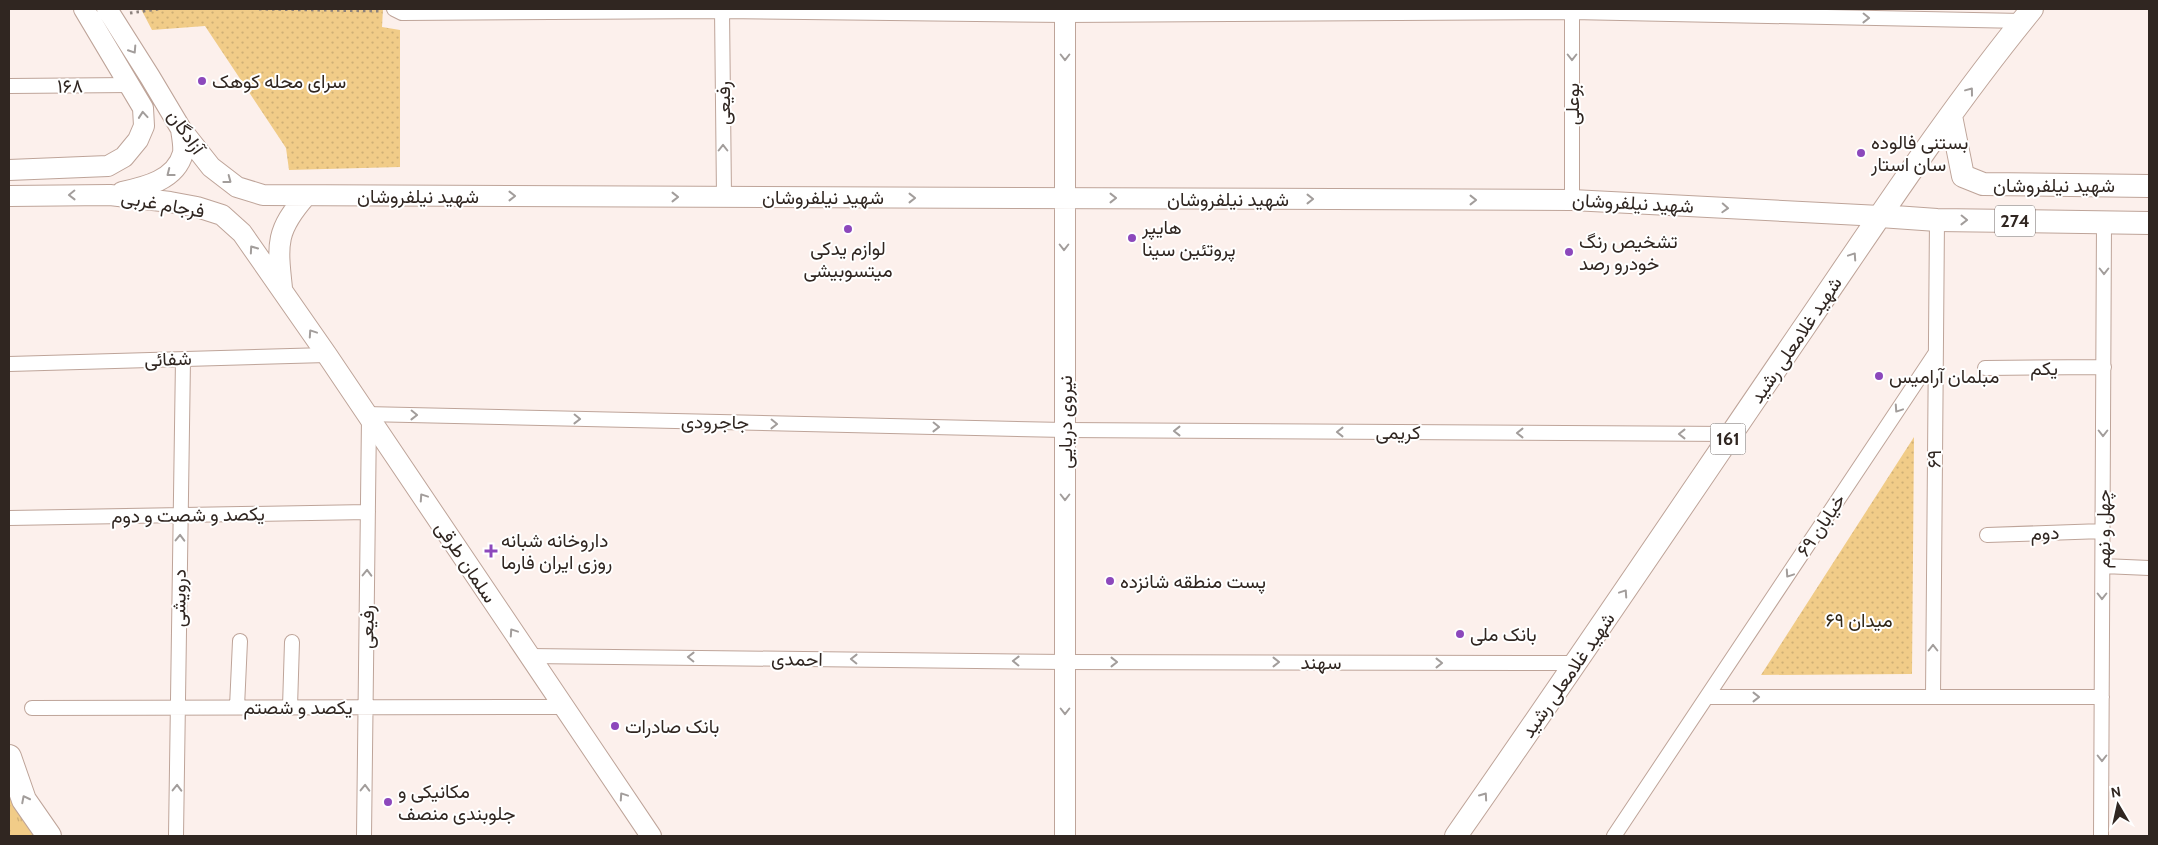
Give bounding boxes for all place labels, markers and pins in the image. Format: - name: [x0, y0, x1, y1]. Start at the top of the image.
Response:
- place label: سرای محله کوهک: [212, 70, 346, 93]
- marker: سرای محله کوهک: [196, 75, 208, 87]
- place label: بستنی فالوده سان استار: [1870, 131, 1968, 176]
- marker: بستنی فالوده سان استار: [1855, 147, 1867, 159]
- place label: هایپر پروتئین سینا: [1141, 216, 1235, 263]
- marker: لوازم یدکی میتسوبیشی: [842, 223, 854, 235]
- place label: تشخیص رنگ خودرو رصد: [1579, 230, 1678, 275]
- marker: هایپر پروتئین سینا: [1126, 232, 1138, 244]
- place label: لوازم یدکی میتسوبیشی: [803, 237, 893, 282]
- marker: تشخیص رنگ خودرو رصد: [1563, 246, 1575, 258]
- place label: مبلمان آرامیس: [1889, 365, 1999, 388]
- marker: مبلمان آرامیس: [1873, 370, 1885, 382]
- place label: داروخانه شبانه روزی ایران فارما: [501, 529, 612, 574]
- marker: داروخانه شبانه روزی ایران فارما: [485, 545, 497, 557]
- place label: پست منطقه شانزده: [1120, 570, 1266, 595]
- marker: پست منطقه شانزده: [1104, 575, 1116, 587]
- place label: بانک ملی: [1470, 623, 1537, 646]
- marker: بانک ملی: [1454, 628, 1466, 640]
- place label: بانک صادرات: [625, 715, 719, 738]
- marker: بانک صادرات: [609, 720, 621, 732]
- place label: مکانیکی و جلوبندی منصف: [398, 780, 516, 825]
- marker: مکانیکی و جلوبندی منصف: [382, 796, 394, 808]

